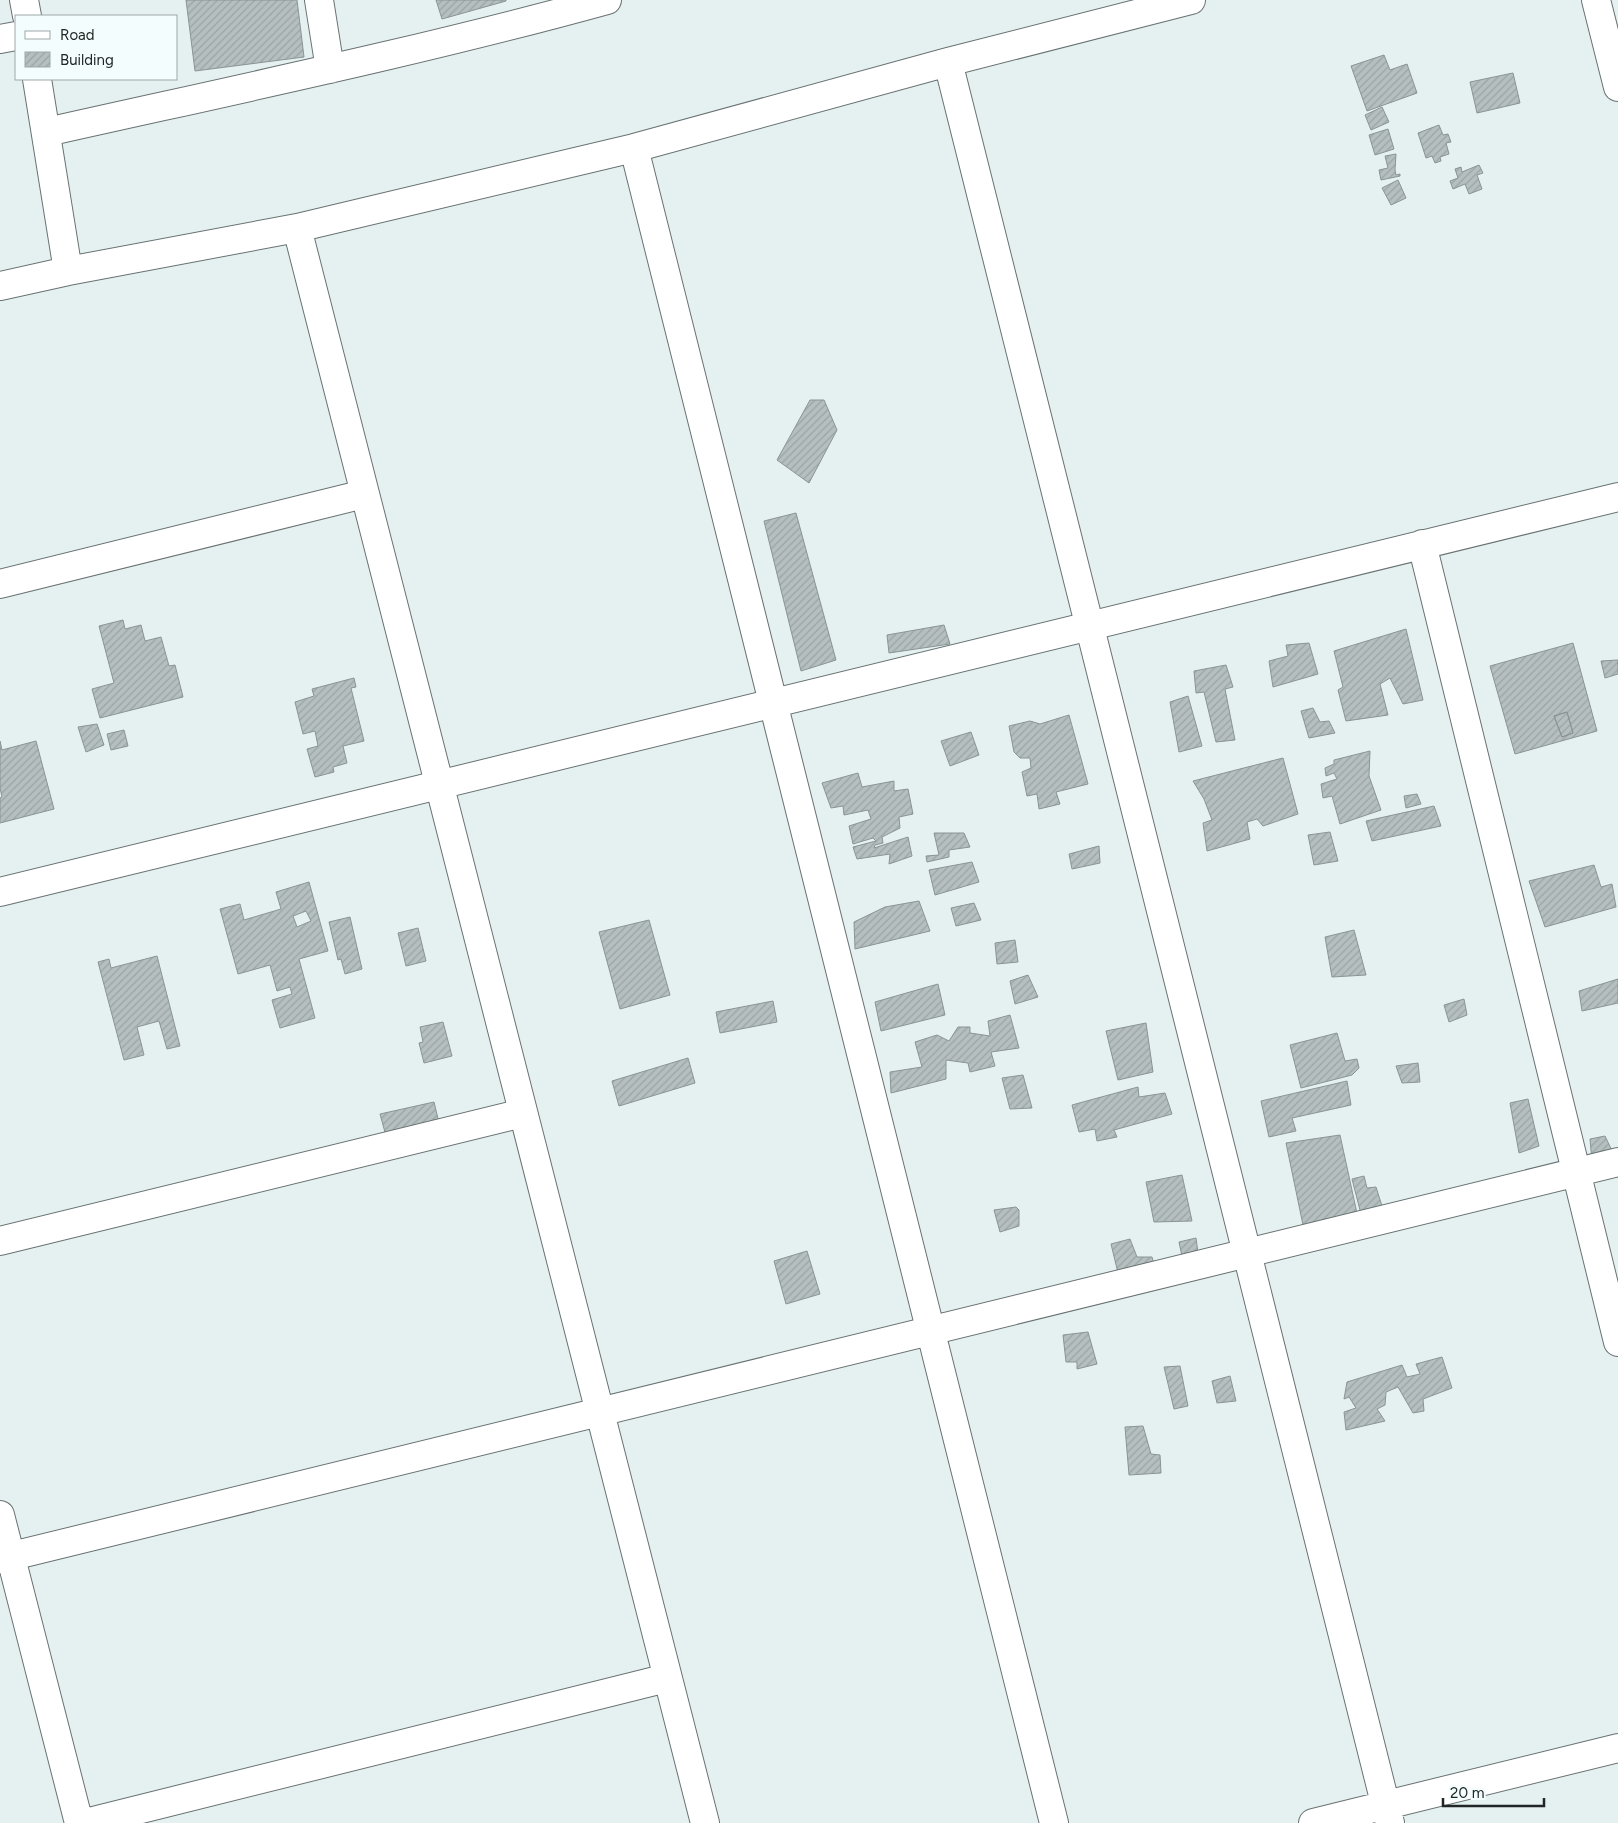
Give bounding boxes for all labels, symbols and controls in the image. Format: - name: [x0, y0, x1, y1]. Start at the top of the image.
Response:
- legend: [15, 15, 178, 80]
- text: Road: [60, 26, 95, 44]
- text: Building: [60, 51, 114, 69]
- scale bar: [1443, 1776, 1544, 1808]
- text: 20 m: [1450, 1784, 1484, 1802]

